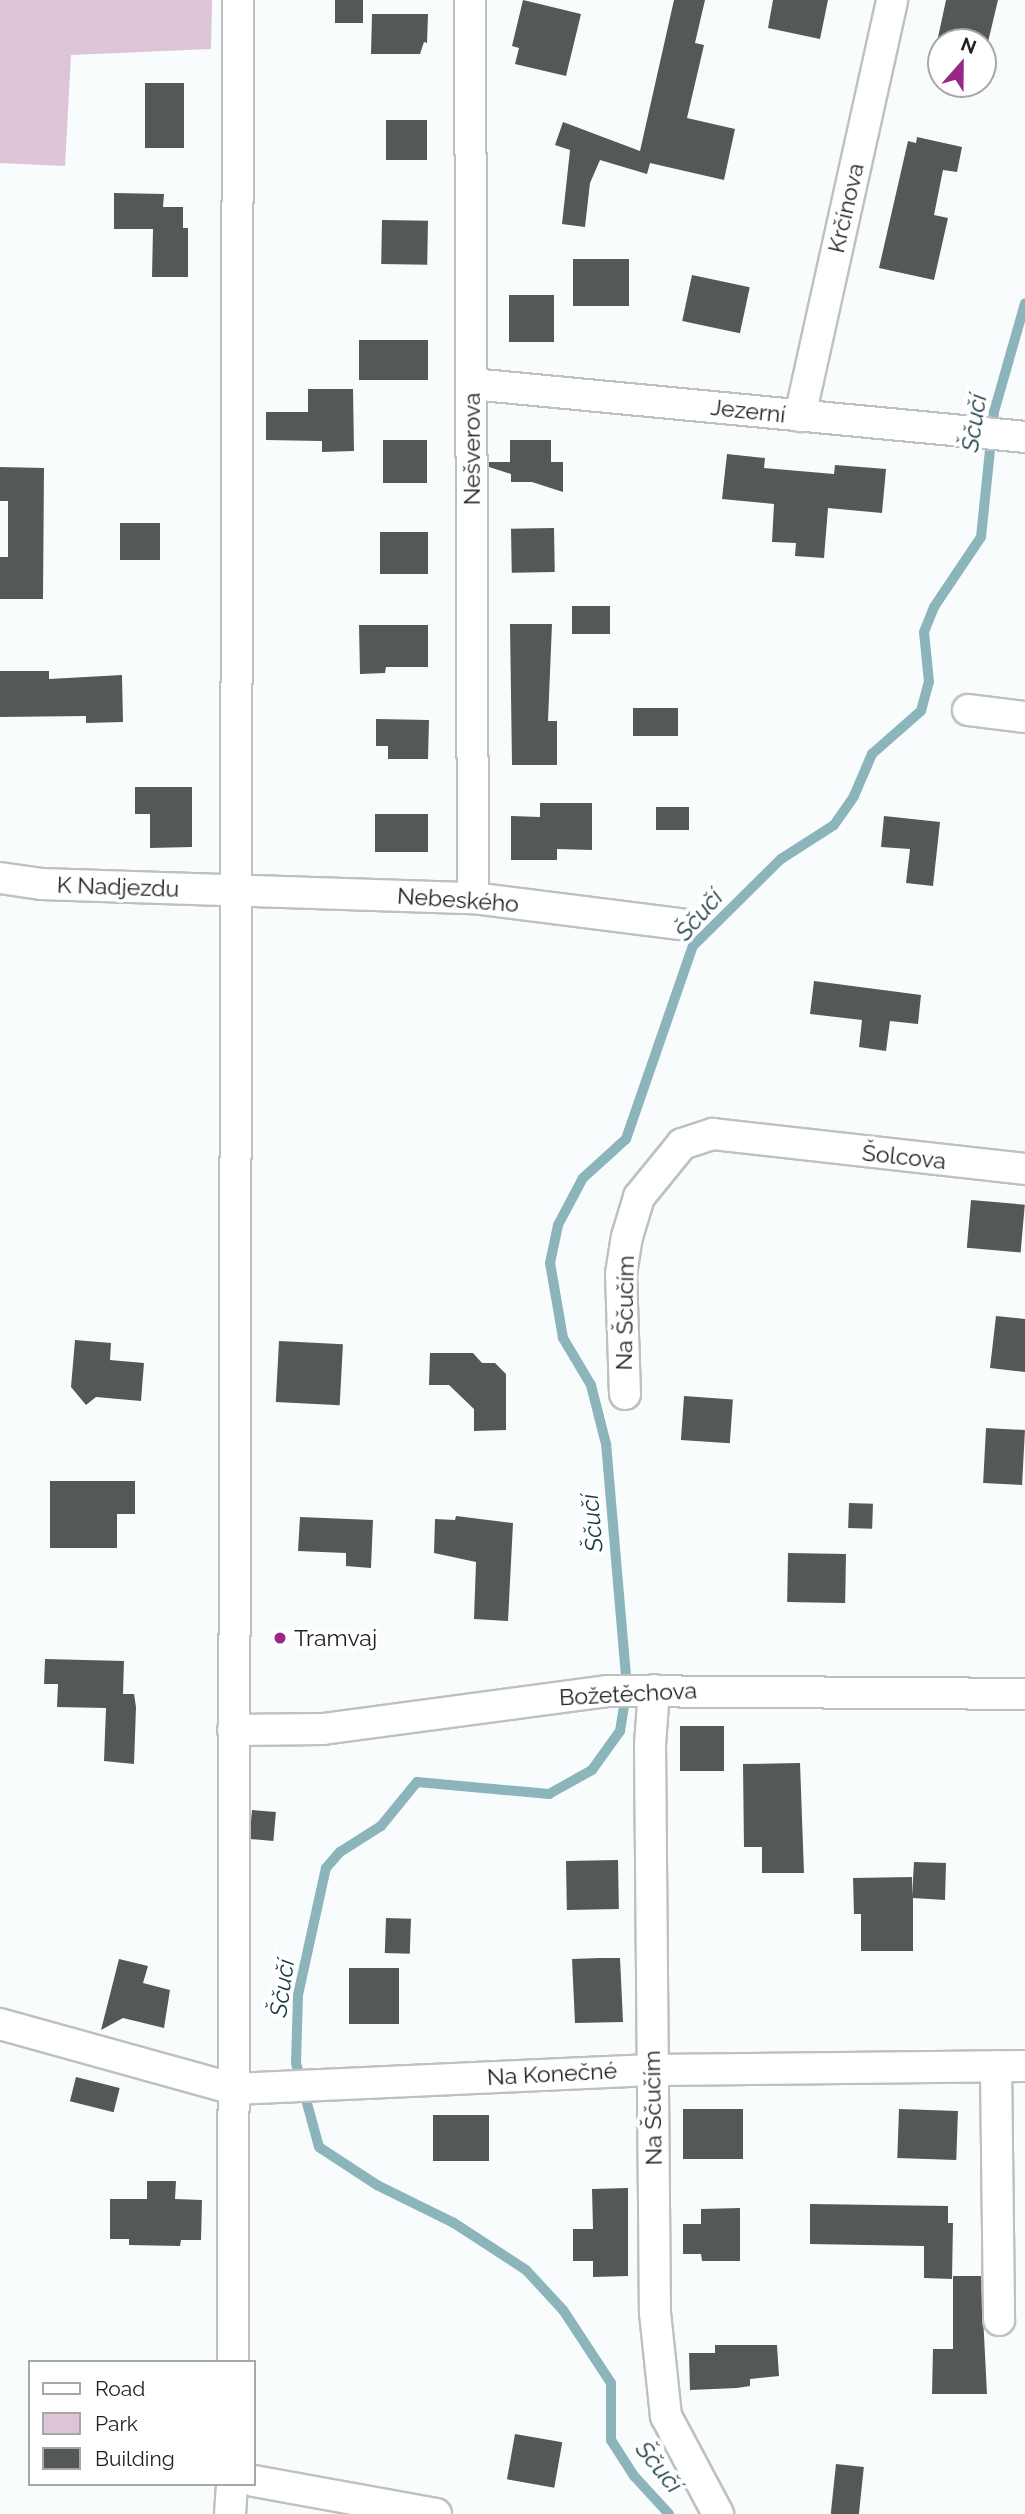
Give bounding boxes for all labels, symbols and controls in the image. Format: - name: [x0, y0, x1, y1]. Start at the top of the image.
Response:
- north arrow: [927, 28, 997, 98]
- text: N: [958, 32, 980, 58]
- street label: Krčínova: [822, 160, 870, 256]
- water label: Ščučí: [955, 392, 993, 454]
- street label: Nešverova: [458, 393, 486, 505]
- street label: Jezerní: [709, 393, 787, 429]
- street label: K Nadjezdu: [56, 871, 180, 903]
- street label: Nebeského: [396, 882, 520, 918]
- water label: Ščučí: [669, 884, 729, 946]
- street label: Šolcova: [861, 1139, 947, 1175]
- street label: Na Ščučím: [610, 1255, 640, 1371]
- water label: Ščučí: [575, 1493, 609, 1553]
- place label: Tramvaj: [294, 1624, 377, 1652]
- marker: Tramvaj: [272, 1630, 288, 1646]
- street label: Božetěchova: [558, 1677, 698, 1711]
- water label: Ščučí: [264, 1957, 300, 2019]
- street label: Na Ščučím: [638, 2050, 668, 2166]
- street label: Na Konečné: [486, 2057, 618, 2091]
- legend: [28, 2360, 256, 2486]
- text: Road: [95, 2376, 145, 2401]
- text: Park: [95, 2411, 138, 2436]
- water label: Ščučí: [630, 2435, 688, 2499]
- text: Building: [95, 2446, 175, 2471]

